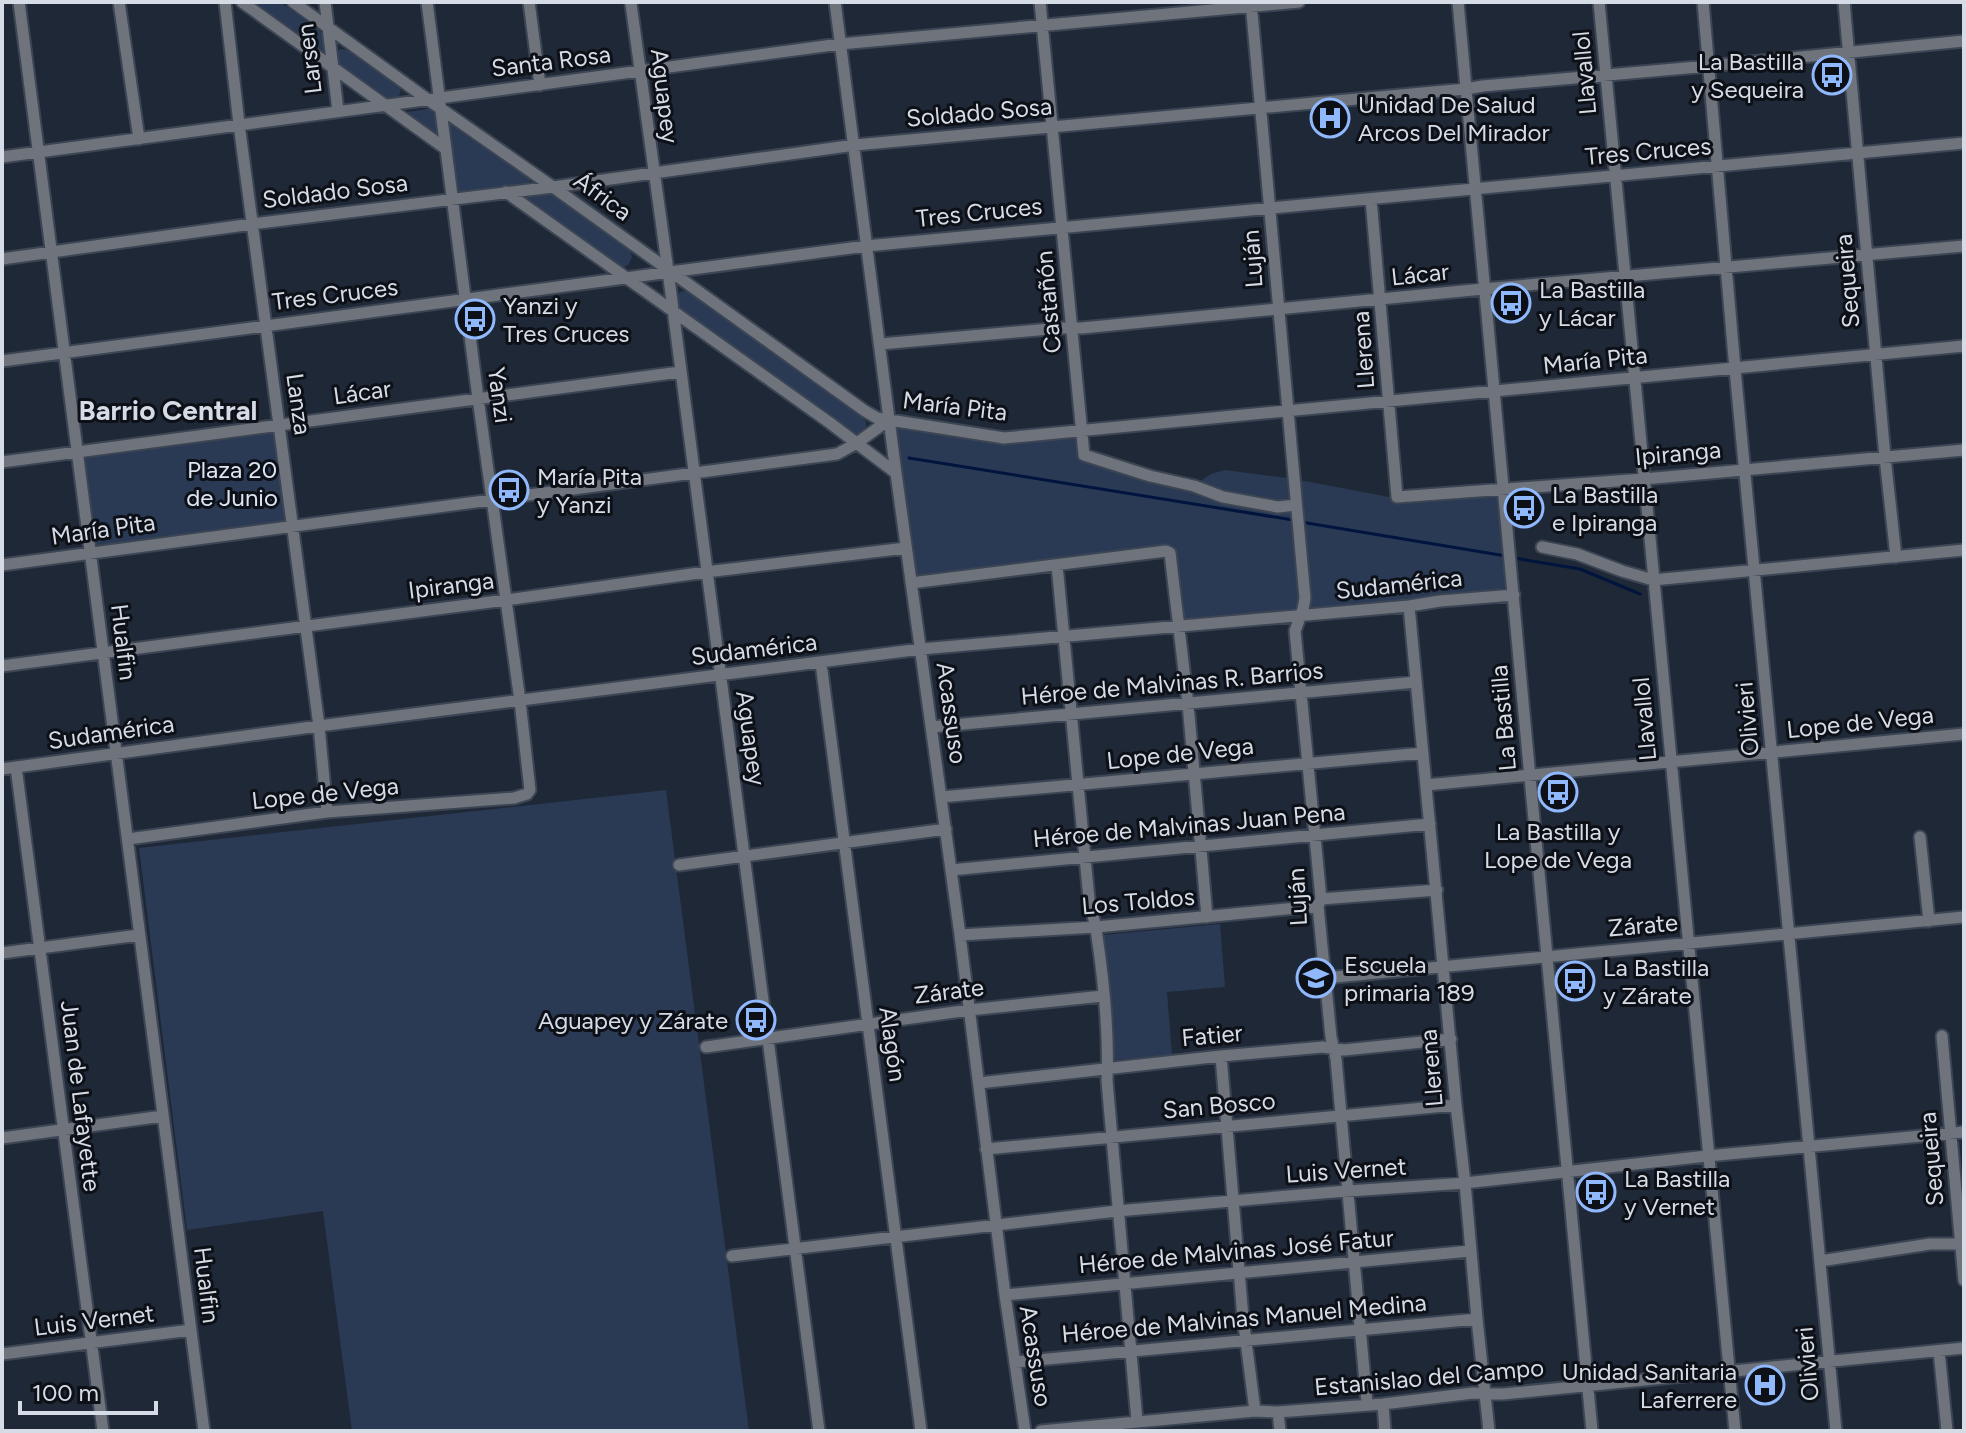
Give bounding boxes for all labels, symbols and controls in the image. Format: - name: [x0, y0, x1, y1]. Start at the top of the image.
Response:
- street label: Larsen: [290, 22, 328, 96]
- street label: Llavallol: [1566, 30, 1602, 116]
- street label: Santa Rosa: [490, 39, 612, 83]
- street label: Aguapey: [645, 47, 685, 145]
- place label: La Bastilla y Sequeira: [1691, 47, 1804, 104]
- bus stop icon: La Bastilla y Sequeira: [1811, 54, 1853, 96]
- place label: Unidad De Salud Arcos Del Mirador: [1358, 90, 1550, 147]
- street label: Soldado Sosa: [905, 91, 1053, 133]
- hospital icon: Unidad De Salud Arcos Del Mirador: [1309, 97, 1351, 139]
- street label: Tres Cruces: [1584, 131, 1712, 171]
- street label: África: [569, 165, 637, 227]
- street label: Soldado Sosa: [261, 168, 409, 214]
- street label: Tres Cruces: [915, 191, 1043, 233]
- street label: Luján: [1236, 229, 1268, 289]
- street label: Sequeira: [1828, 233, 1866, 329]
- street label: Castañón: [1029, 250, 1067, 354]
- street label: Lácar: [1390, 257, 1450, 291]
- street label: Tres Cruces: [270, 272, 400, 316]
- place label: La Bastilla y Lácar: [1539, 275, 1645, 332]
- bus stop icon: La Bastilla y Lácar: [1490, 282, 1532, 324]
- place label: Yanzi y Tres Cruces: [503, 291, 630, 348]
- bus stop icon: Yanzi y Tres Cruces: [454, 298, 496, 340]
- street label: Llerena: [1346, 310, 1380, 390]
- street label: María Pita: [1541, 340, 1649, 380]
- street label: Yanzi: [482, 365, 518, 425]
- street label: Lanza: [280, 371, 318, 437]
- street label: Lácar: [331, 374, 393, 410]
- street label: María Pita: [901, 385, 1009, 427]
- district label: Barrio Central: [79, 393, 257, 427]
- street label: Ipiranga: [1634, 435, 1722, 471]
- park label: Plaza 20 de Junio: [186, 455, 278, 512]
- place label: María Pita y Yanzi: [537, 462, 642, 519]
- bus stop icon: María Pita y Yanzi: [488, 469, 530, 511]
- place label: La Bastilla e Ipiranga: [1552, 480, 1658, 537]
- bus stop icon: La Bastilla e Ipiranga: [1503, 487, 1545, 529]
- street label: María Pita: [49, 507, 157, 551]
- street label: Sudamérica: [1334, 563, 1464, 605]
- street label: Ipiranga: [406, 565, 496, 605]
- street label: Hualfin: [105, 602, 143, 682]
- street label: Sudamérica: [689, 627, 819, 671]
- street label: Héroe de Malvinas R. Barrios: [1019, 655, 1325, 711]
- street label: Acassuso: [931, 660, 973, 766]
- street label: La Bastilla: [1484, 664, 1522, 772]
- street label: Llavallol: [1626, 676, 1662, 762]
- street label: Olivieri: [1729, 681, 1765, 757]
- street label: Aguapey: [730, 689, 772, 788]
- street label: Lope de Vega: [1785, 700, 1935, 744]
- street label: Sudamérica: [46, 709, 176, 755]
- street label: Lope de Vega: [1105, 731, 1255, 775]
- street label: Lope de Vega: [250, 771, 400, 815]
- bus stop icon: La Bastilla y Lope de Vega: [1537, 771, 1579, 813]
- street label: Héroe de Malvinas Juan Pena: [1032, 797, 1346, 853]
- place label: La Bastilla y Lope de Vega: [1484, 817, 1632, 874]
- street label: Luján: [1281, 867, 1313, 927]
- street label: Los Toldos: [1080, 882, 1196, 920]
- street label: Zárate: [1607, 908, 1679, 942]
- place label: Escuela primaria 189: [1344, 950, 1475, 1007]
- place label: La Bastilla y Zárate: [1603, 953, 1709, 1010]
- school or university icon: Escuela primaria 189: [1295, 957, 1337, 999]
- bus stop icon: La Bastilla y Zárate: [1554, 960, 1596, 1002]
- street label: Zárate: [912, 972, 986, 1010]
- street label: Juan de Lafayette: [55, 999, 107, 1193]
- bus stop icon: Aguapey y Zárate: [735, 999, 777, 1041]
- street label: Alagón: [873, 1005, 913, 1083]
- place label: Aguapey y Zárate: [538, 1006, 728, 1035]
- street label: Fatier: [1180, 1018, 1244, 1052]
- street label: Llerena: [1413, 1028, 1449, 1108]
- street label: San Bosco: [1161, 1086, 1277, 1124]
- street label: Sequeira: [1912, 1111, 1950, 1207]
- street label: Luis Vernet: [1285, 1151, 1407, 1189]
- place label: La Bastilla y Vernet: [1624, 1164, 1730, 1221]
- bus stop icon: La Bastilla y Vernet: [1575, 1171, 1617, 1213]
- street label: Héroe de Malvinas José Fatur: [1077, 1223, 1395, 1279]
- street label: Hualfin: [188, 1245, 226, 1325]
- street label: Héroe de Malvinas Manuel Medina: [1060, 1288, 1428, 1348]
- street label: Luis Vernet: [32, 1298, 156, 1342]
- street label: Acassuso: [1014, 1303, 1058, 1409]
- street label: Olivieri: [1789, 1326, 1825, 1402]
- street label: Estanislao del Campo: [1313, 1353, 1545, 1401]
- place label: Unidad Sanitaria Laferrere: [1562, 1357, 1737, 1414]
- hospital icon: Unidad Sanitaria Laferrere: [1744, 1364, 1786, 1406]
- scale bar: [20, 1365, 156, 1415]
- text: 100 m: [32, 1378, 99, 1407]

